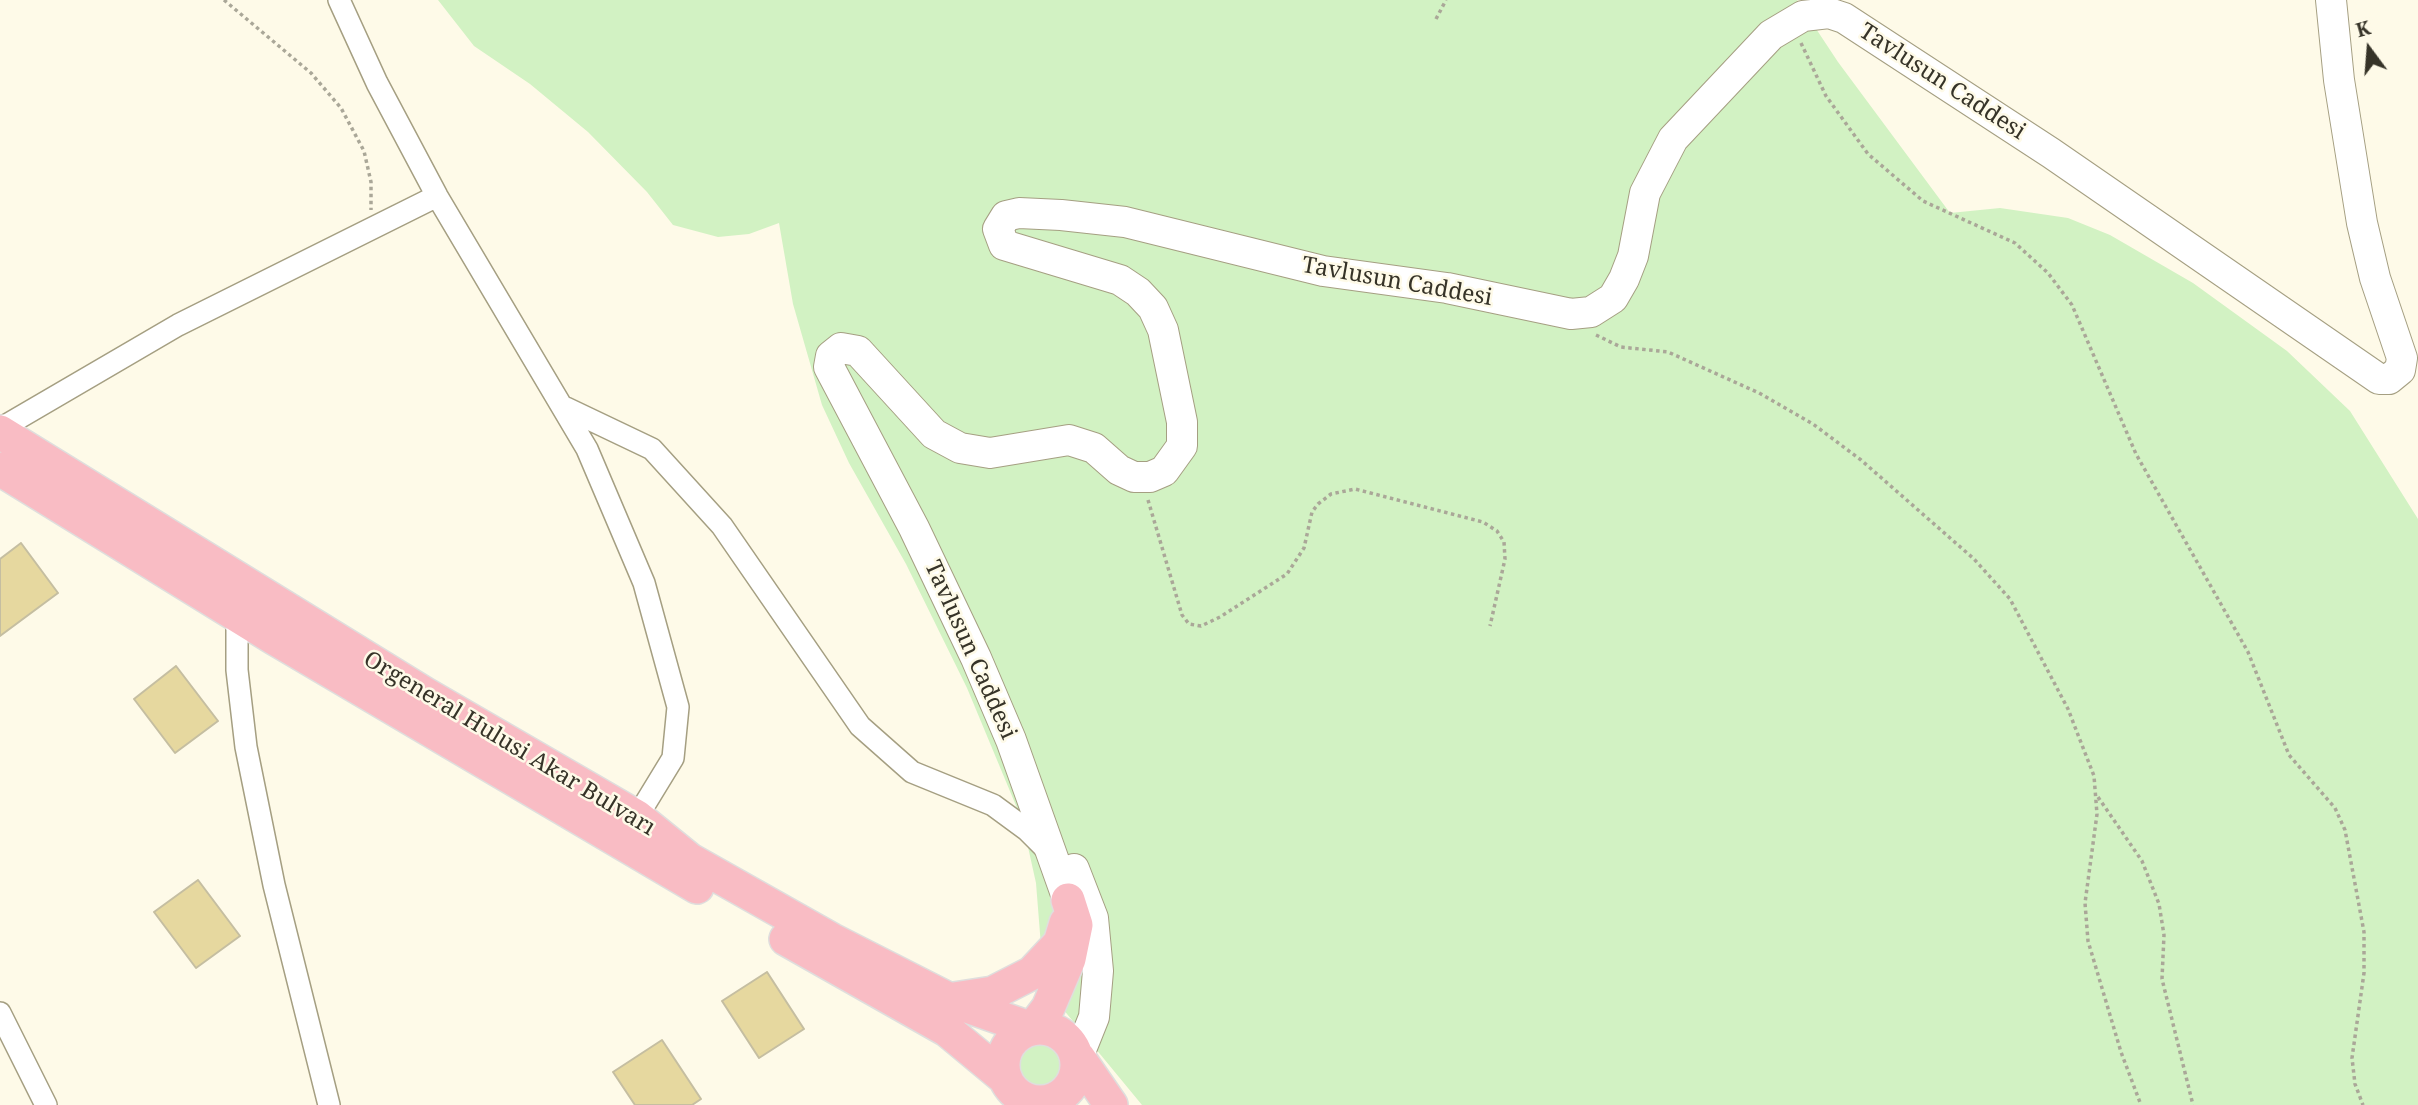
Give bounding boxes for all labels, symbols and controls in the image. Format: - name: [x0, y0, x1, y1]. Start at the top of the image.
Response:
- north arrow: [2334, 14, 2404, 84]
- text: K: [2353, 14, 2373, 43]
- street label: Tavlusun Caddesi: [1854, 18, 2030, 146]
- street label: Tavlusun Caddesi: [1300, 252, 1494, 312]
- street label: Tavlusun Caddesi: [918, 556, 1022, 744]
- street label: Orgeneral Hulusi Akar Bulvarı: [358, 646, 660, 842]

